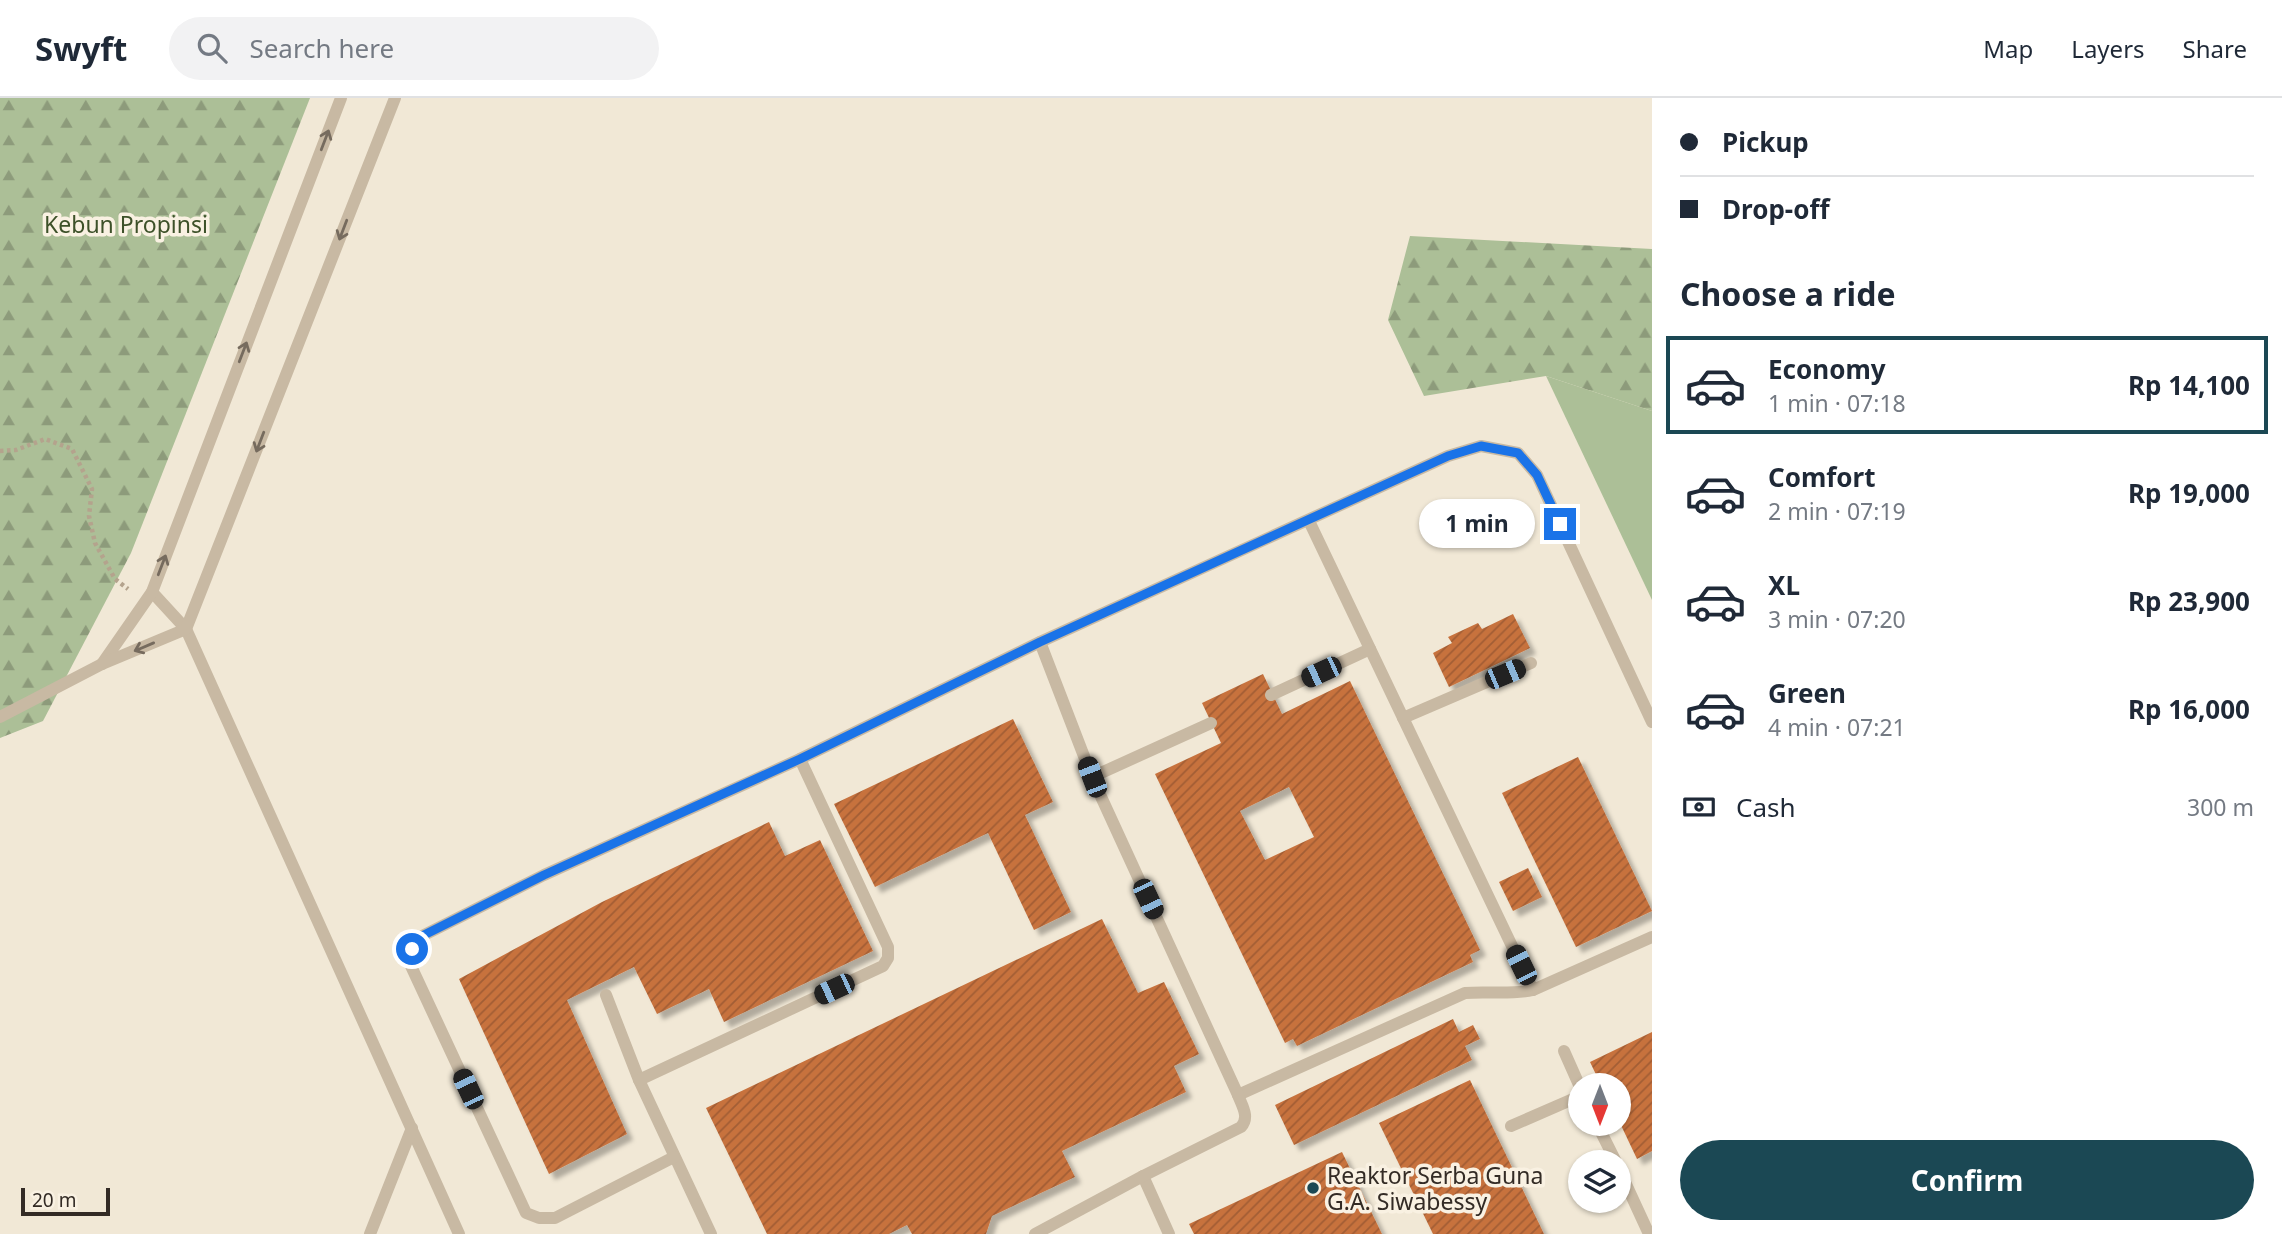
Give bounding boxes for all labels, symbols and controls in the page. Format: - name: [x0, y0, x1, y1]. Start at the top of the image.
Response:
- search box: [169, 17, 659, 80]
- text: Swyft: [35, 26, 127, 71]
- icon: search: [193, 29, 231, 67]
- text: Search here: [249, 30, 394, 66]
- text: Map: [1983, 32, 2033, 65]
- text: Layers: [2071, 32, 2145, 65]
- text: Share: [2183, 32, 2247, 65]
- text: Pickup: [1722, 124, 1809, 160]
- one-way arrow: [319, 129, 332, 151]
- text: Drop-off: [1722, 191, 1829, 227]
- park label: Kebun Propinsi: [44, 208, 208, 240]
- one-way arrow: [335, 219, 348, 240]
- text: Choose a ride: [1680, 272, 1896, 315]
- one-way arrow: [238, 342, 251, 364]
- text: Economy: [1768, 351, 1886, 387]
- icon: car: [1684, 354, 1747, 417]
- text: Rp 14,100: [2128, 367, 2250, 403]
- text: 1 min · 07:18: [1768, 387, 1906, 419]
- one-way arrow: [252, 430, 265, 452]
- text: Comfort: [1768, 459, 1876, 495]
- icon: car: [1684, 462, 1747, 525]
- text: Rp 19,000: [2128, 475, 2250, 511]
- text: 2 min · 07:19: [1768, 495, 1906, 527]
- callout: 1 min: [1420, 500, 1536, 548]
- text: 1 min: [1445, 507, 1509, 539]
- route end: [1544, 508, 1576, 540]
- one-way arrow: [157, 554, 170, 576]
- text: XL: [1768, 567, 1800, 603]
- icon: car: [1684, 570, 1747, 633]
- text: Rp 23,900: [2128, 583, 2250, 619]
- text: 3 min · 07:20: [1768, 603, 1906, 635]
- one-way arrow: [134, 641, 155, 654]
- car: [1298, 654, 1345, 690]
- car: [1482, 656, 1529, 692]
- text: Green: [1768, 675, 1846, 711]
- icon: car: [1684, 678, 1747, 741]
- text: Rp 16,000: [2128, 691, 2250, 727]
- text: 4 min · 07:21: [1768, 711, 1906, 743]
- car: [1075, 754, 1110, 800]
- icon: cash: [1680, 788, 1718, 826]
- text: Cash: [1736, 789, 1796, 825]
- text: 300 m: [2187, 791, 2254, 823]
- car: [1130, 876, 1167, 922]
- route start: [396, 933, 428, 965]
- car: [1503, 942, 1540, 988]
- car: [811, 971, 858, 1007]
- car: [450, 1066, 487, 1112]
- north arrow: [1568, 1073, 1631, 1136]
- map controls: [1568, 1073, 1631, 1213]
- button: Confirm: [1680, 1140, 2254, 1220]
- button: layers: [1568, 1150, 1631, 1213]
- place label: Reaktor Serba Guna G.A. Siwabessy: [1327, 1159, 1543, 1217]
- marker: Reaktor Serba Guna G.A. Siwabessy: [1305, 1180, 1321, 1196]
- scale bar: [21, 1185, 110, 1217]
- text: 20 m: [32, 1187, 76, 1213]

